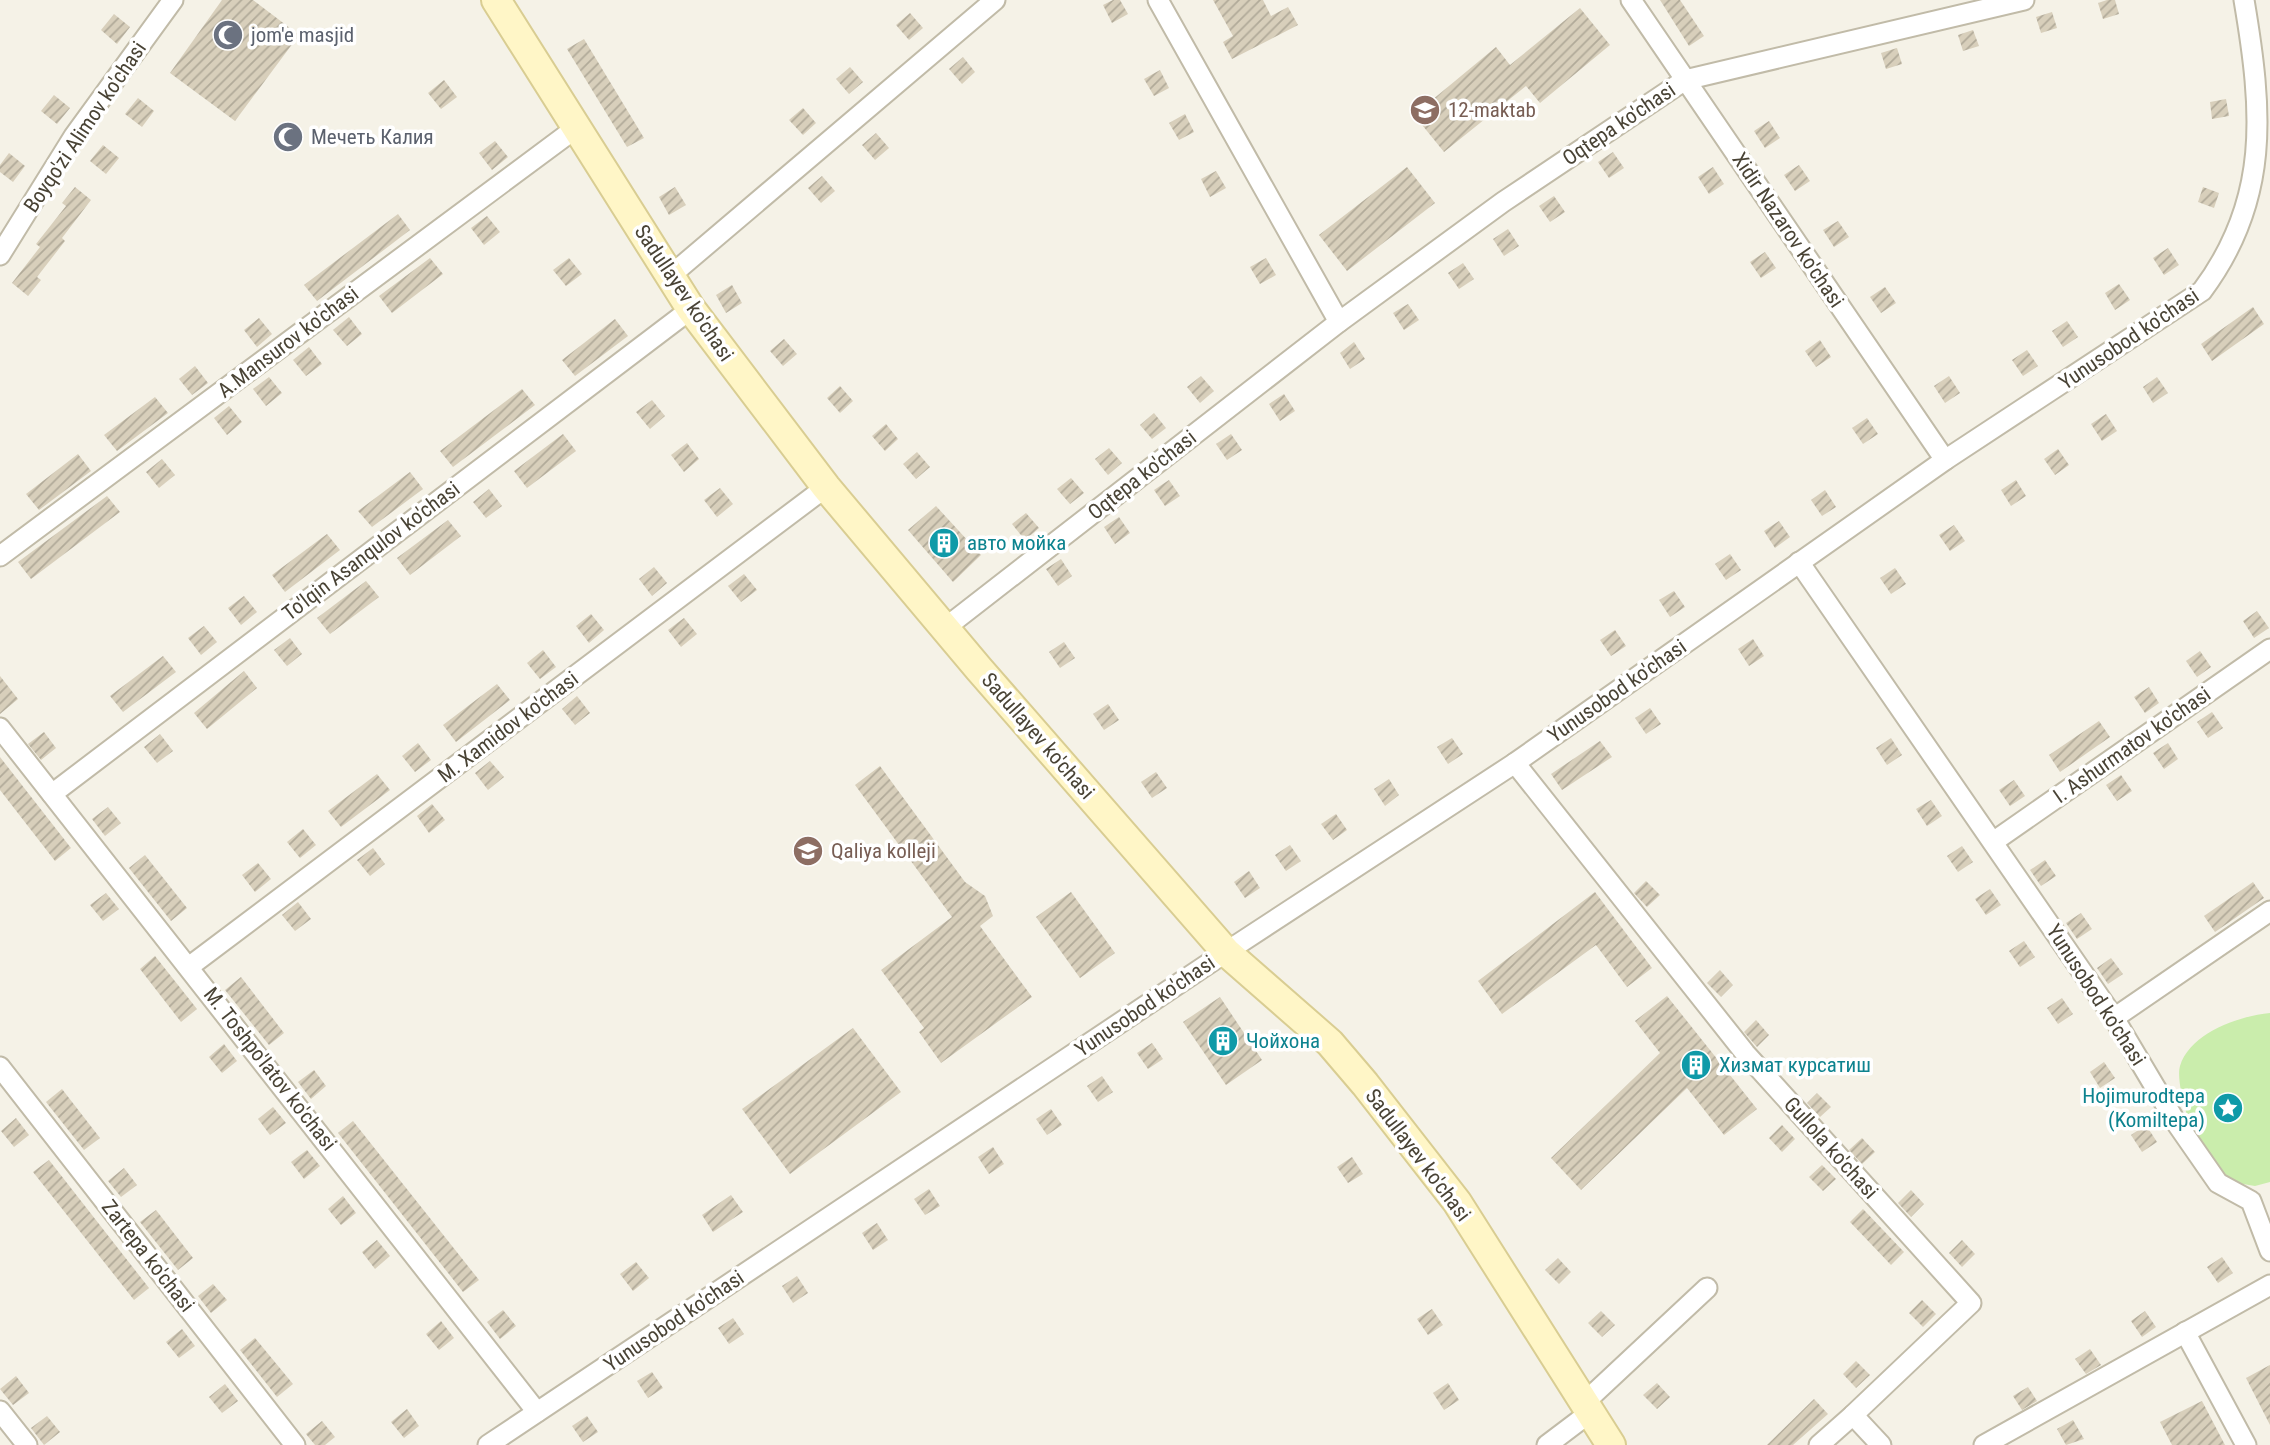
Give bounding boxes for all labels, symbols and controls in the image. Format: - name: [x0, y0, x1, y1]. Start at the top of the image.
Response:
- mosque icon: jom'e masjid: [211, 18, 245, 52]
- place label: jom'e masjid: [250, 23, 354, 47]
- street label: Boyqo'zi Alimov ko'chasi: [19, 37, 151, 217]
- street label: Oqtepa ko'chasi: [1558, 78, 1680, 170]
- school or university icon: 12-maktab: [1408, 93, 1442, 127]
- place label: 12-maktab: [1448, 98, 1536, 122]
- mosque icon: Мечеть Калия: [271, 120, 305, 154]
- place label: Мечеть Калия: [311, 125, 434, 149]
- street label: Xidir Nazarov ko'chasi: [1727, 148, 1849, 312]
- street label: Sadullayev ko'chasi: [630, 220, 738, 366]
- street label: A.Mansurov ko'chasi: [213, 281, 363, 403]
- street label: Yunusobod ko'chasi: [2055, 283, 2203, 395]
- street label: Oqtepa ko'chasi: [1083, 425, 1201, 525]
- street label: To'lqin Asanqulov ko'chasi: [278, 477, 464, 625]
- building icon: авто мойка: [927, 526, 961, 560]
- place label: авто мойка: [967, 531, 1066, 555]
- street label: Yunusobod ko'chasi: [1543, 634, 1691, 748]
- street label: M. Xamidov ko'chasi: [433, 667, 583, 787]
- street label: Sadullayev ko'chasi: [977, 668, 1099, 804]
- street label: I. Ashurmatov ko'chasi: [2049, 682, 2215, 808]
- school or university icon: Qaliya kolleji: [791, 834, 825, 868]
- place label: Qaliya kolleji: [831, 839, 936, 863]
- street label: Yunusobod ko'chasi: [2041, 920, 2151, 1070]
- street label: Yunusobod ko'chasi: [1071, 950, 1219, 1062]
- street label: M. Toshpo'latov ko'chasi: [199, 983, 341, 1155]
- building icon: Чойхона: [1206, 1024, 1240, 1058]
- place label: Чойхона: [1246, 1029, 1320, 1053]
- building icon: Хизмат курсатиш: [1679, 1048, 1713, 1082]
- place label: Хизмат курсатиш: [1719, 1053, 1871, 1077]
- street label: Sadullayev ko'chasi: [1361, 1084, 1475, 1226]
- place label: Hojimurodtepa (Komiltepa): [2082, 1084, 2205, 1132]
- place icon: Hojimurodtepa (Komiltepa): [2211, 1091, 2245, 1125]
- street label: Gullola ko'chasi: [1779, 1092, 1883, 1204]
- street label: Zartepa ko'chasi: [97, 1195, 199, 1317]
- street label: Yunusobod ko'chasi: [600, 1265, 748, 1377]

